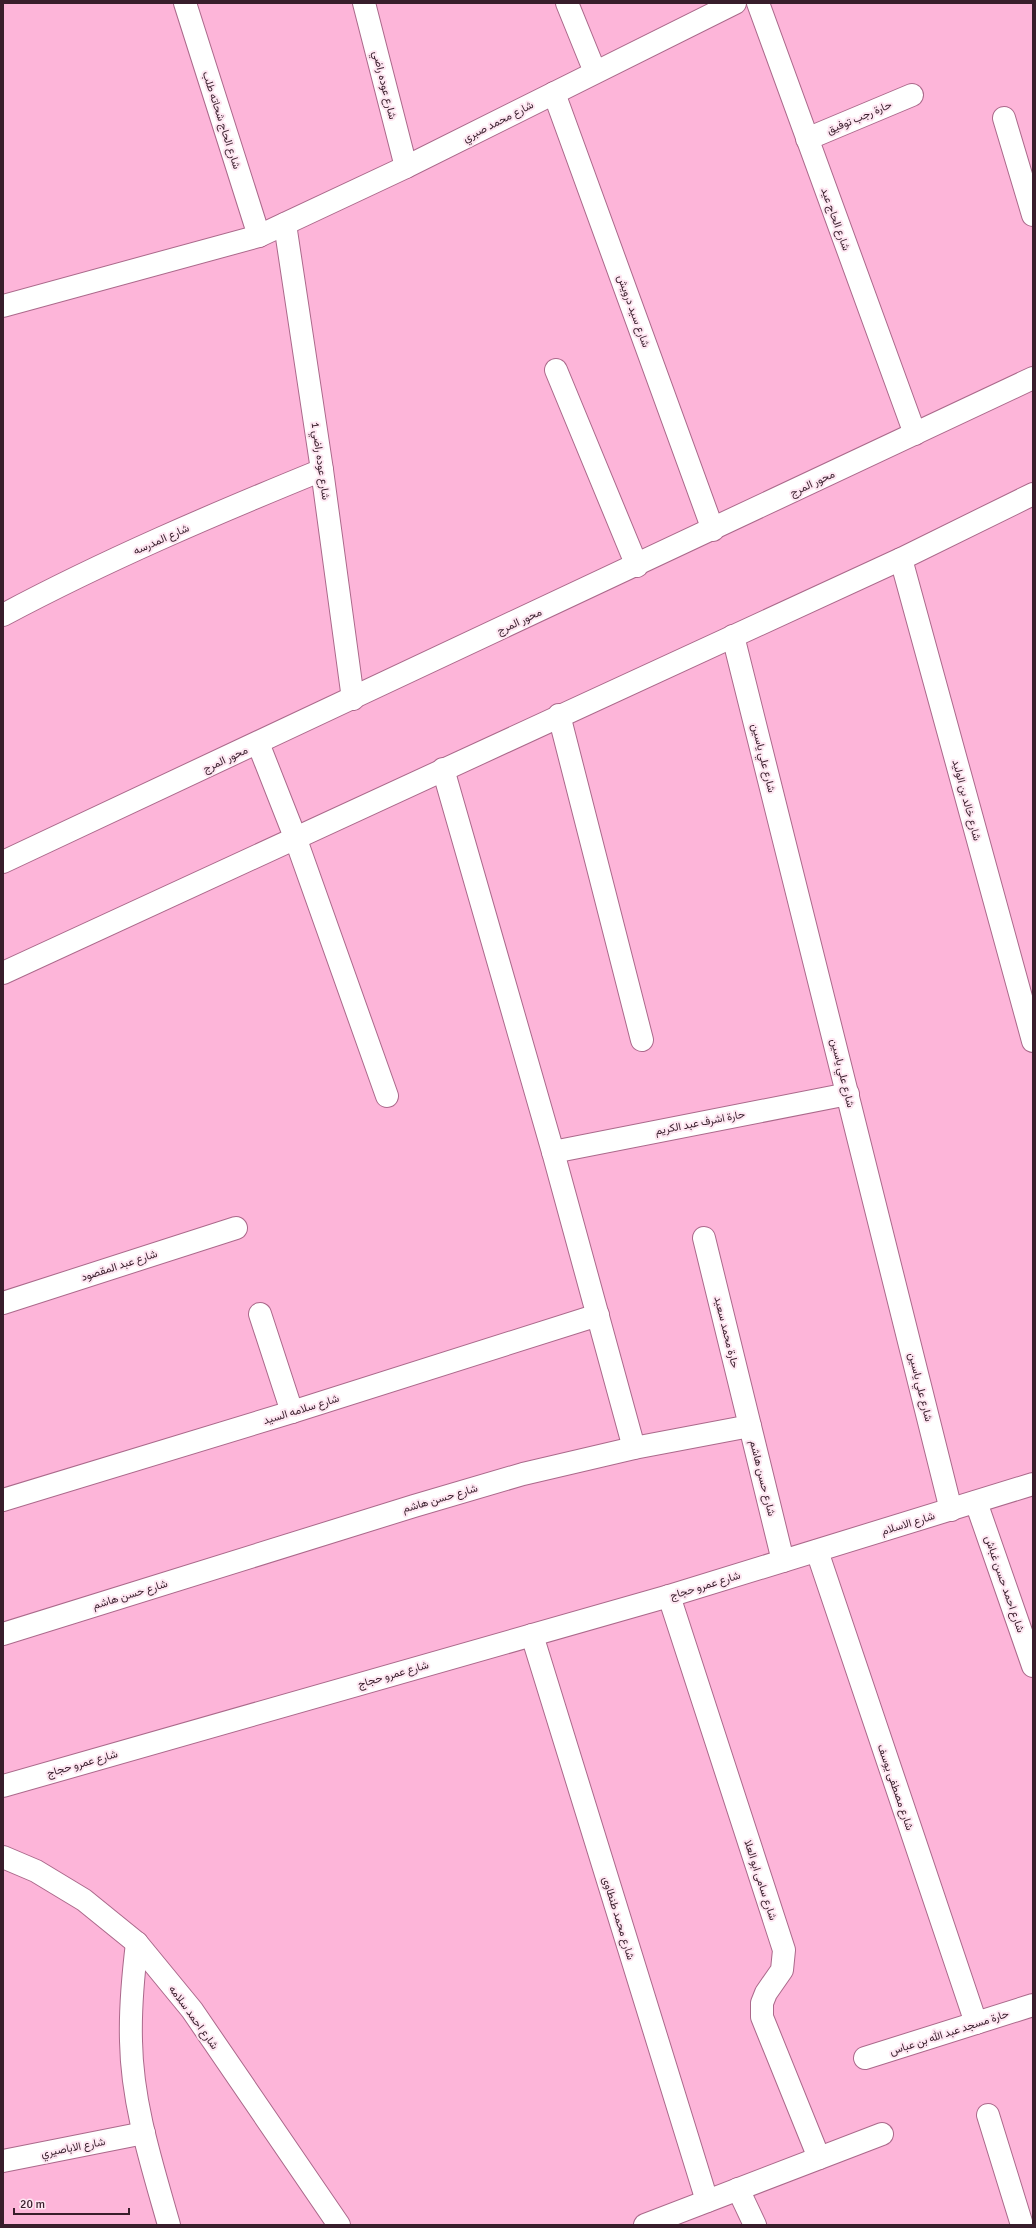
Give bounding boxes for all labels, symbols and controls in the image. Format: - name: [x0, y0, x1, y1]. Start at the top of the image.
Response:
- street label: شارع عوده راضي: [367, 50, 399, 122]
- street label: شارع الحاج شحاته طلب: [199, 70, 244, 171]
- street label: شارع محمد صبري: [461, 98, 537, 148]
- street label: حارة رجب توفيق: [825, 98, 894, 137]
- street label: شارع الحاج عيد: [817, 186, 853, 253]
- street label: شارع سيد درويش: [613, 273, 653, 350]
- street label: شارع عوده راضي 1: [306, 421, 332, 501]
- street label: محور المرج: [788, 467, 837, 500]
- street label: شارع المدرسه: [131, 521, 192, 558]
- street label: محور المرج: [495, 605, 544, 638]
- street label: شارع علي ياسين: [746, 722, 778, 795]
- street label: محور المرج: [201, 743, 250, 776]
- street label: شارع خالد بن الوليد: [948, 758, 984, 843]
- street label: شارع علي ياسين: [825, 1037, 857, 1110]
- street label: حارة اشرف عبد الكريم: [654, 1107, 746, 1139]
- street label: شارع عبد المقصود: [79, 1247, 160, 1285]
- street label: حارة محمد سعيد: [711, 1295, 742, 1369]
- street label: شارع علي ياسين: [903, 1351, 935, 1424]
- street label: شارع سلامه السيد: [262, 1392, 341, 1428]
- street label: شارع حسن هاشم: [746, 1439, 778, 1518]
- street label: شارع حسن هاشم: [401, 1481, 480, 1516]
- street label: شارع الاسلام: [880, 1509, 937, 1539]
- street label: شارع احمد حسن غباش: [981, 1534, 1027, 1635]
- street label: شارع عمرو حجاج: [668, 1568, 743, 1603]
- street label: شارع حسن هاشم: [91, 1577, 170, 1613]
- street label: شارع عمرو حجاج: [356, 1658, 431, 1692]
- street label: شارع مصطفى يوسف: [874, 1742, 916, 1833]
- street label: شارع عمرو حجاج: [45, 1747, 120, 1781]
- street label: شارع سامى ابو العلا: [740, 1838, 780, 1922]
- street label: شارع محمد طنطاوى: [599, 1875, 637, 1962]
- street label: شارع احمد سلامه: [165, 1983, 221, 2053]
- street label: حارة مسجد عبد الله بن عباس: [888, 2007, 1010, 2058]
- street label: شارع الاباصيري: [40, 2135, 107, 2163]
- scale bar: [14, 2190, 129, 2216]
- text: 20 m: [20, 2197, 45, 2212]

